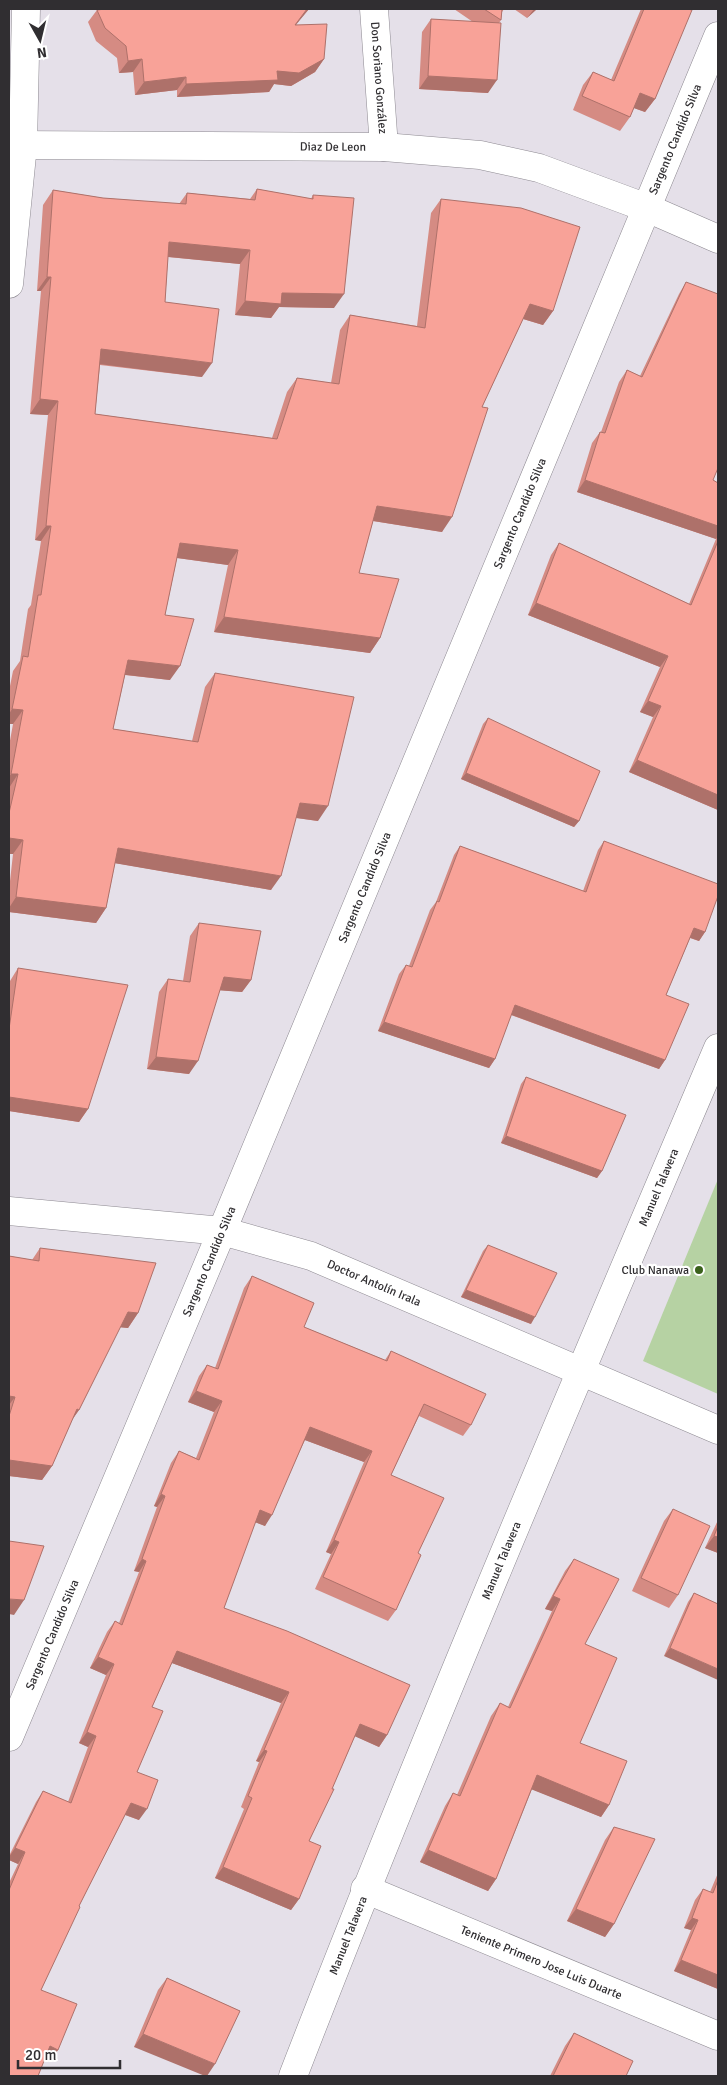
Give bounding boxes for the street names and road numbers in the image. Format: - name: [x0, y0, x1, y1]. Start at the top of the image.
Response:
- street label: Don Soriano González: [367, 21, 391, 134]
- street label: Sargento Candido Silva: [645, 82, 705, 197]
- street label: Diaz De Leon: [300, 139, 366, 154]
- street label: Sargento Candido Silva: [490, 456, 550, 571]
- street label: Sargento Candido Silva: [335, 830, 394, 945]
- street label: Manuel Talavera: [636, 1146, 682, 1229]
- street label: Sargento Candido Silva: [179, 1204, 239, 1319]
- street label: Doctor Antolín Irala: [325, 1256, 423, 1310]
- street label: Manuel Talavera: [478, 1519, 524, 1602]
- street label: Sargento Candido Silva: [22, 1577, 82, 1692]
- street label: Manuel Talavera: [326, 1894, 371, 1977]
- street label: Teniente Primero Jose Luis Duarte: [458, 1922, 624, 2003]

